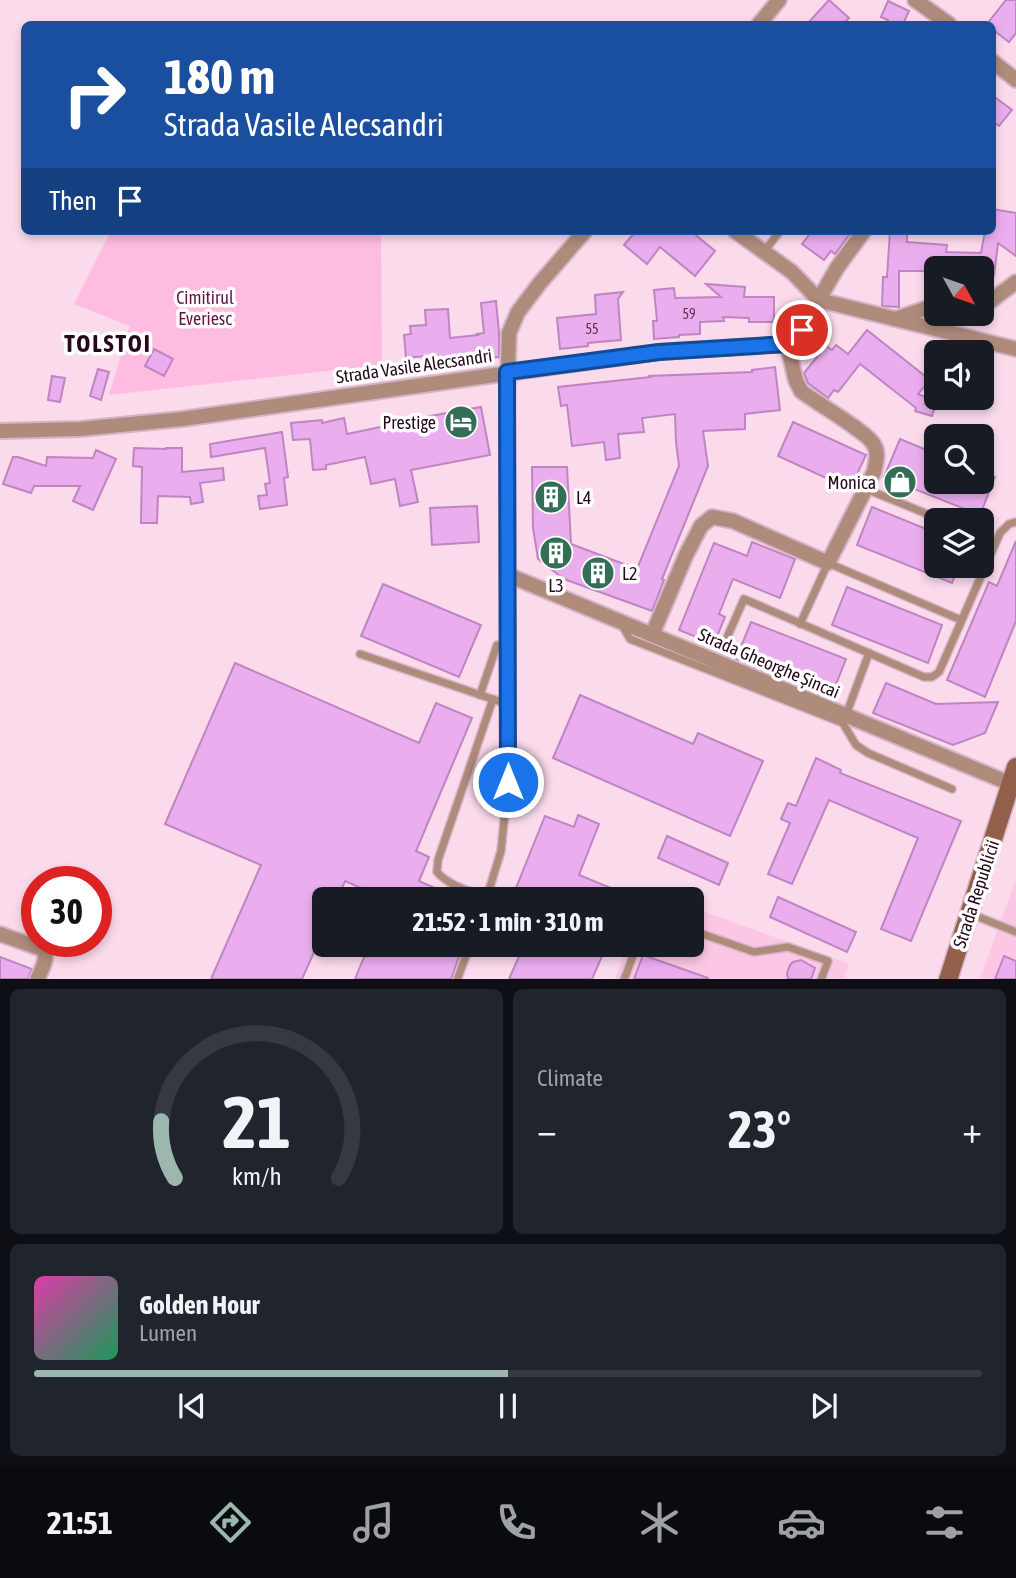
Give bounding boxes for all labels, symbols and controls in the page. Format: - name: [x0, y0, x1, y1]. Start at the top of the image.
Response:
- text: 180 m: [164, 48, 275, 104]
- icon: right: [49, 49, 140, 140]
- text: Strada Vasile Alecsandri: [164, 106, 444, 143]
- icon: arrive: [111, 182, 149, 220]
- text: Then: [49, 186, 97, 216]
- north arrow: [924, 256, 994, 326]
- map controls: [924, 256, 994, 578]
- park label: Cimitirul Everiesc: [176, 287, 234, 329]
- pin: [772, 300, 832, 360]
- house number: 59: [682, 306, 696, 322]
- icon: arrive: [783, 311, 821, 349]
- house number: 55: [585, 321, 599, 337]
- district label: TOLSTOI: [64, 330, 152, 357]
- button: sound: [924, 340, 994, 410]
- street label: Strada Vasile Alecsandri: [335, 345, 493, 387]
- hotel icon: Prestige: [442, 403, 480, 441]
- place label: Prestige: [382, 412, 436, 433]
- button: search: [924, 424, 994, 494]
- shop icon: Monica: [881, 463, 919, 501]
- place label: Monica: [828, 472, 876, 493]
- building icon: L4: [532, 478, 570, 516]
- place label: L4: [576, 487, 591, 508]
- button: layers: [924, 508, 994, 578]
- building icon: L3: [537, 534, 575, 572]
- building icon: L2: [579, 554, 617, 592]
- place label: L2: [622, 563, 637, 584]
- place label: L3: [548, 575, 564, 596]
- street label: Strada Gheorghe Șincai: [695, 624, 843, 702]
- position arrow: [471, 745, 545, 819]
- street label: Strada Republicii: [949, 837, 1003, 951]
- speed limit sign: 30: [21, 866, 112, 957]
- text: 21:52 · 1 min · 310 m: [413, 907, 603, 937]
- text: Climate: [537, 1065, 603, 1091]
- text: 21: [222, 1080, 291, 1163]
- text: 23°: [728, 1099, 791, 1159]
- text: −: [537, 1108, 557, 1151]
- text: +: [962, 1108, 982, 1151]
- text: km/h: [232, 1161, 281, 1189]
- text: Golden Hour: [139, 1290, 259, 1320]
- text: Lumen: [139, 1320, 197, 1346]
- icon: previous: [173, 1387, 211, 1425]
- icon: pause: [489, 1387, 527, 1425]
- icon: next: [805, 1387, 843, 1425]
- icon: directions: [206, 1498, 255, 1547]
- icon: music: [349, 1498, 398, 1547]
- icon: phone: [492, 1498, 541, 1547]
- icon: climate: [635, 1498, 684, 1547]
- icon: car: [777, 1498, 826, 1547]
- icon: filters: [920, 1498, 969, 1547]
- text: 21:51: [47, 1504, 113, 1541]

